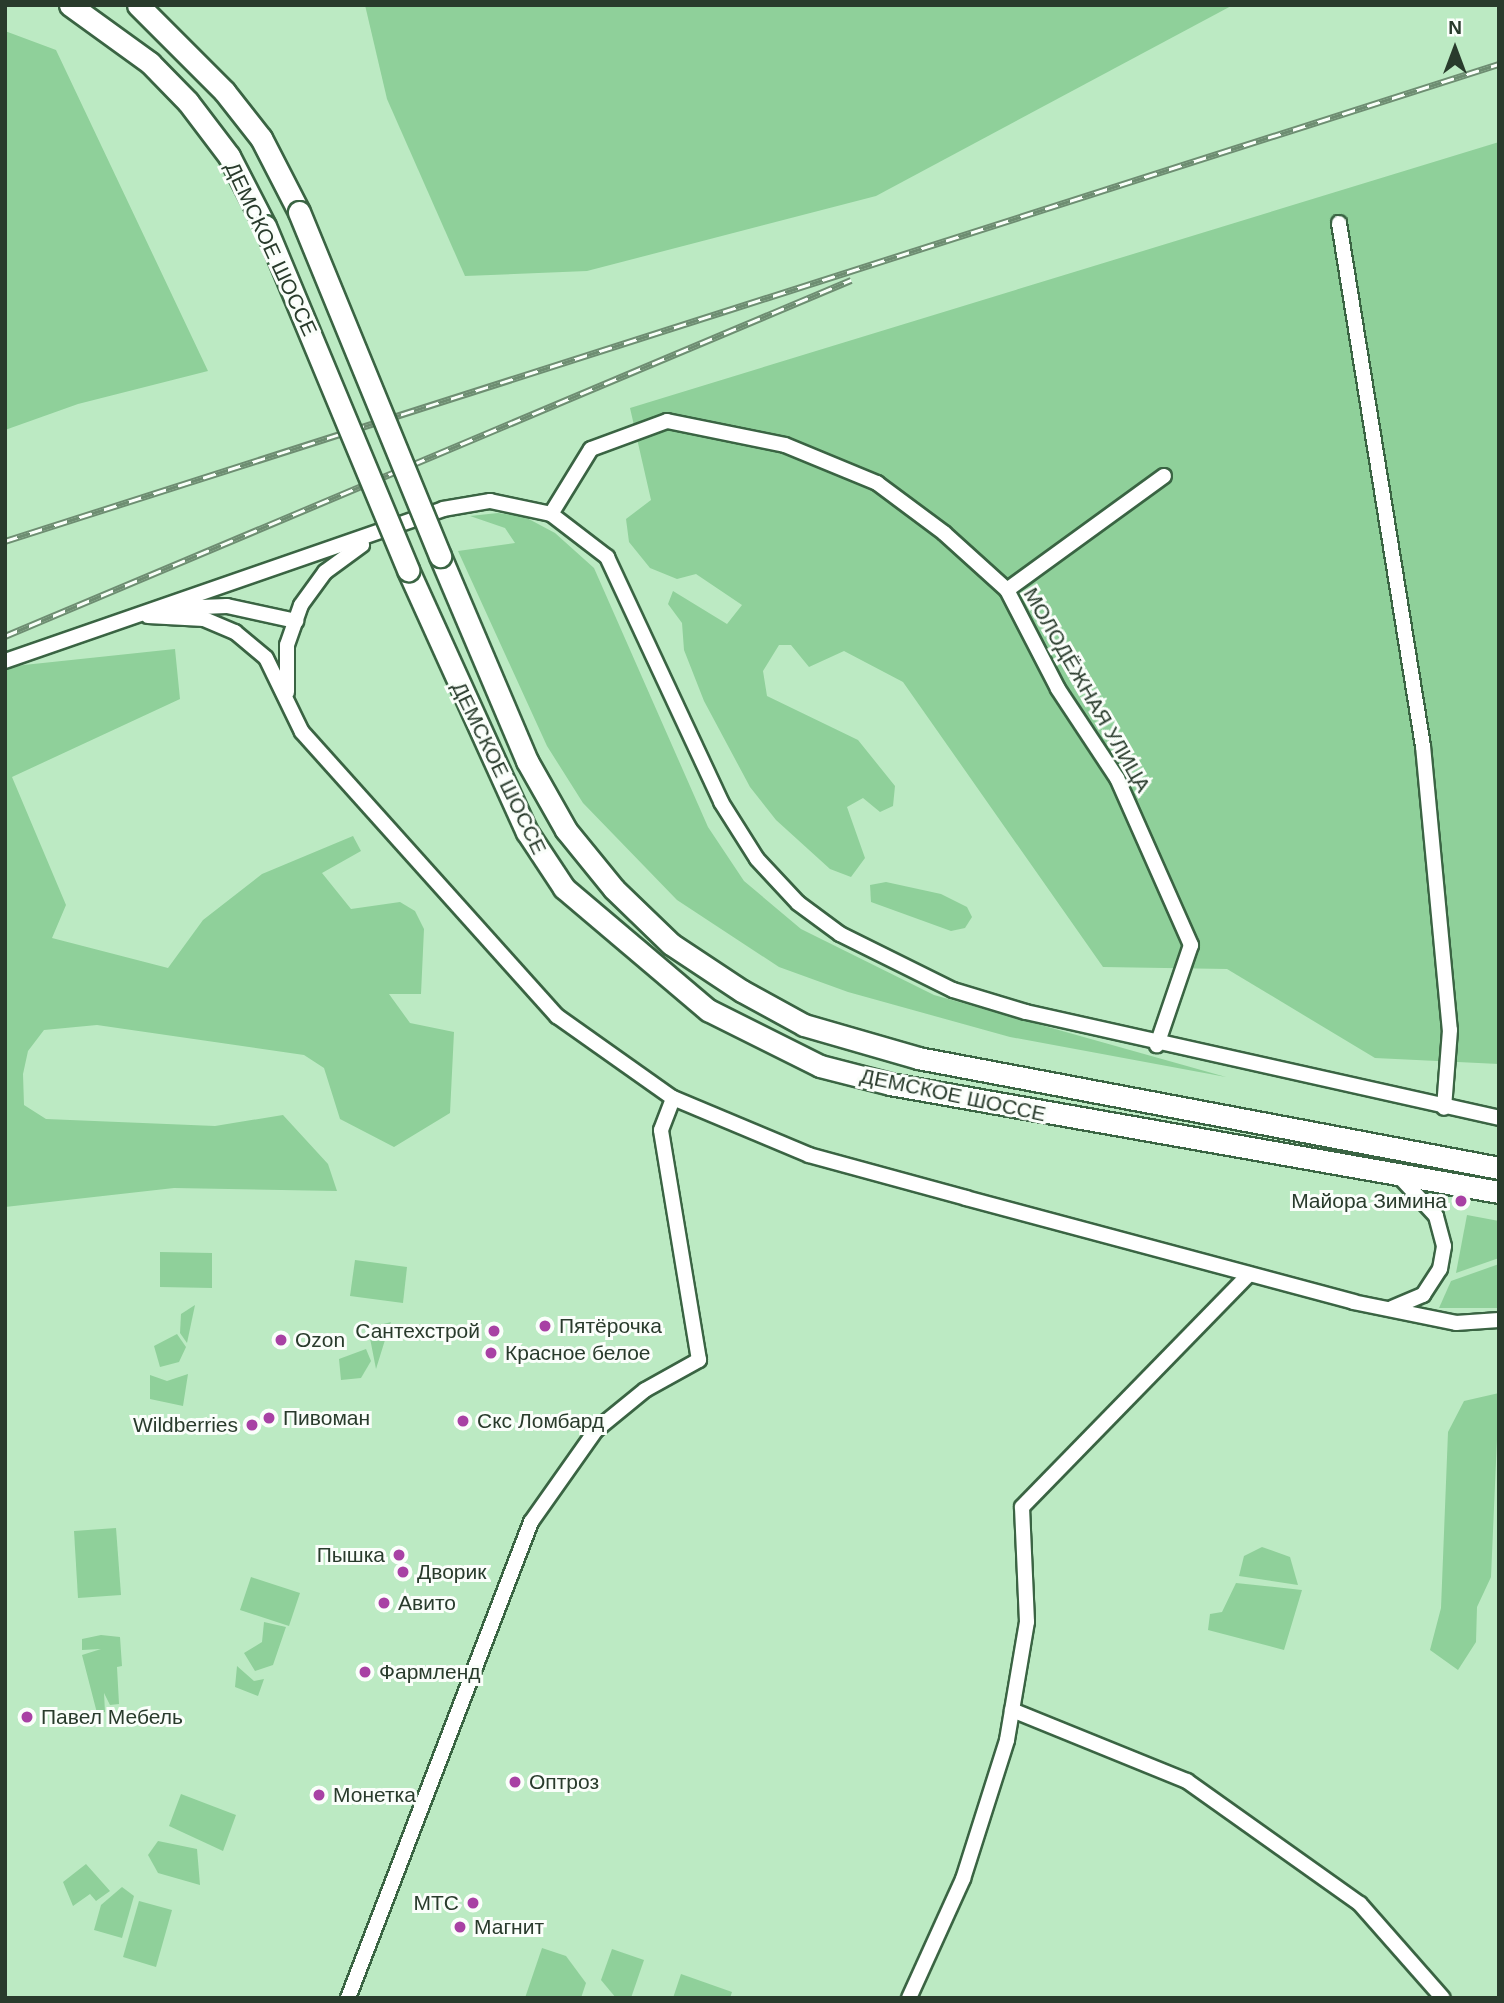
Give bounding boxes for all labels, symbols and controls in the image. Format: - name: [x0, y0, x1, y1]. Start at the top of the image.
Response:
- north arrow: [1420, 14, 1490, 84]
- text: N: [1448, 17, 1462, 38]
- street label: ДЕМСКОЕ ШОССЕ: [220, 158, 322, 340]
- street label: МОЛОДЁЖНАЯ УЛИЦА: [1018, 583, 1156, 797]
- street label: ДЕМСКОЕ ШОССЕ: [446, 678, 552, 858]
- street label: ДЕМСКОЕ ШОССЕ: [858, 1063, 1048, 1127]
- place label: Майора Зимина: [1291, 1188, 1447, 1214]
- marker: Майора Зимина: [1453, 1193, 1469, 1209]
- place label: Пятёрочка: [559, 1313, 662, 1339]
- place label: Сантехстрой: [355, 1318, 480, 1344]
- marker: Пятёрочка: [537, 1318, 553, 1334]
- marker: Сантехстрой: [486, 1323, 502, 1339]
- place label: Ozon: [295, 1327, 345, 1353]
- marker: Ozon: [273, 1332, 289, 1348]
- place label: Красное белое: [505, 1340, 651, 1366]
- marker: Красное белое: [483, 1345, 499, 1361]
- place label: Пивоман: [283, 1405, 370, 1431]
- place label: Скс Ломбард: [477, 1408, 604, 1434]
- marker: Пивоман: [261, 1410, 277, 1426]
- place label: Wildberries: [133, 1412, 238, 1438]
- marker: Скс Ломбард: [455, 1413, 471, 1429]
- marker: Wildberries: [244, 1417, 260, 1433]
- place label: Пышка: [317, 1542, 385, 1568]
- marker: Пышка: [391, 1547, 407, 1563]
- place label: Дворик: [417, 1559, 486, 1585]
- marker: Дворик: [395, 1564, 411, 1580]
- place label: Авито: [398, 1590, 456, 1616]
- marker: Авито: [376, 1595, 392, 1611]
- place label: Фармленд: [379, 1659, 481, 1685]
- marker: Фармленд: [357, 1664, 373, 1680]
- place label: Павел Мебель: [41, 1704, 183, 1730]
- marker: Павел Мебель: [19, 1709, 35, 1725]
- place label: Оптроз: [529, 1769, 599, 1795]
- marker: Оптроз: [507, 1774, 523, 1790]
- place label: Монетка: [333, 1782, 416, 1808]
- marker: Монетка: [311, 1787, 327, 1803]
- place label: МТС: [414, 1890, 459, 1916]
- marker: МТС: [465, 1895, 481, 1911]
- place label: Магнит: [474, 1914, 544, 1940]
- marker: Магнит: [452, 1919, 468, 1935]

